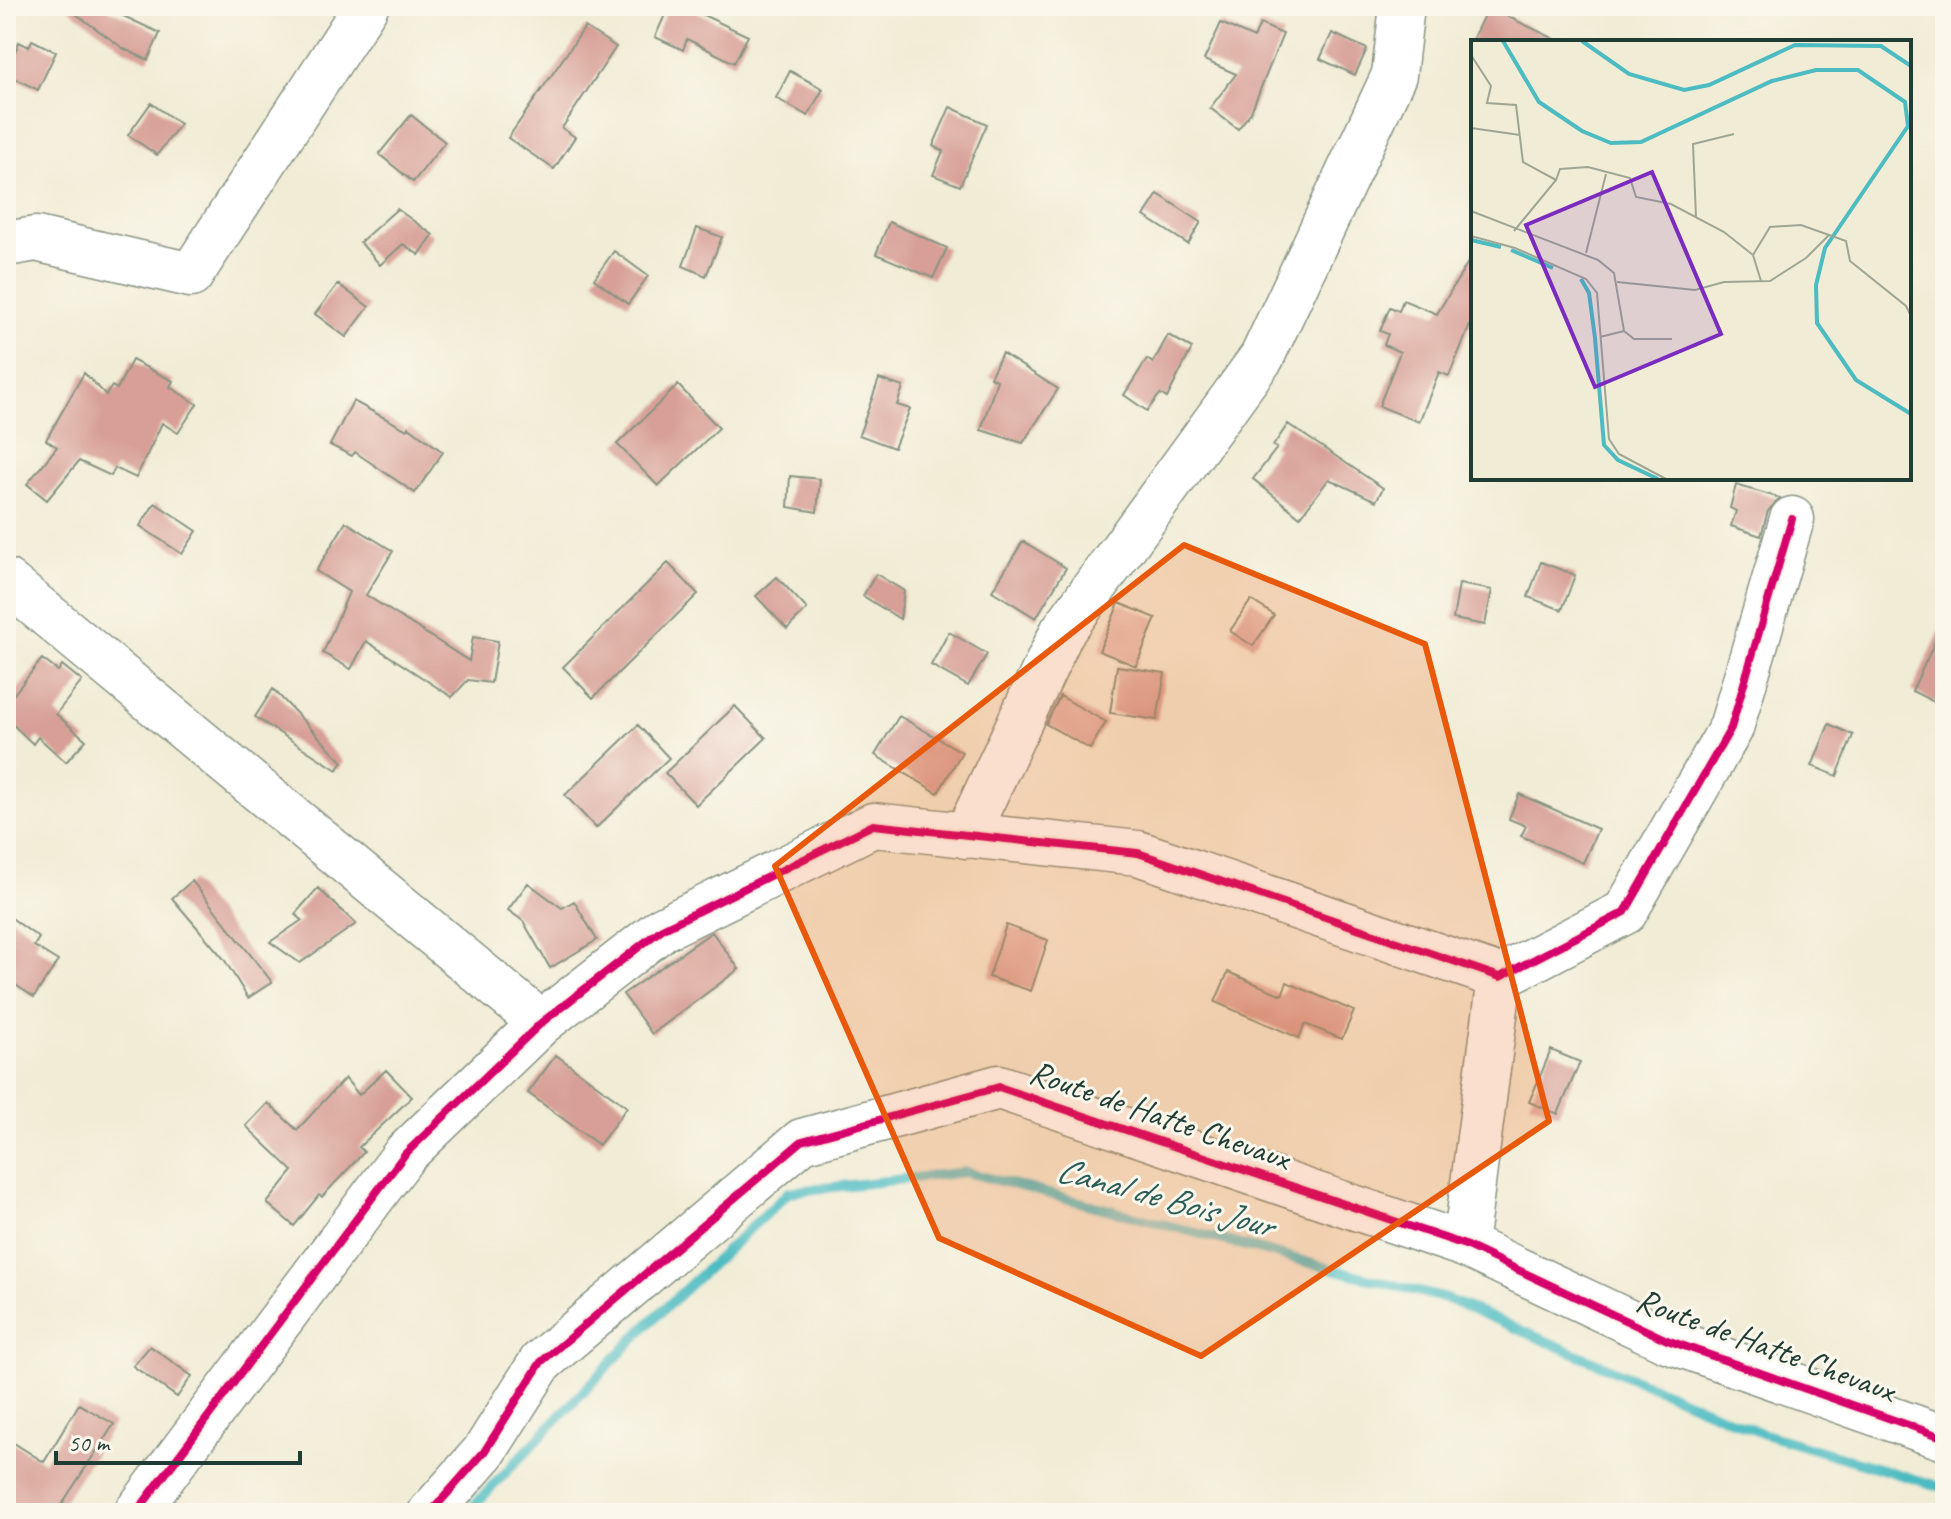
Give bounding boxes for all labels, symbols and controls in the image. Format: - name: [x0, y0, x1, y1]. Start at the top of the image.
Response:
- inset map: [1471, 40, 1911, 480]
- street label: Route de Hatte Chevaux: [1024, 1050, 1298, 1180]
- water label: Canal de Bois Jour: [1052, 1146, 1283, 1249]
- street label: Route de Hatte Chevaux: [1631, 1278, 1903, 1412]
- scale bar: [56, 1415, 300, 1465]
- text: 50 m: [68, 1428, 111, 1458]

